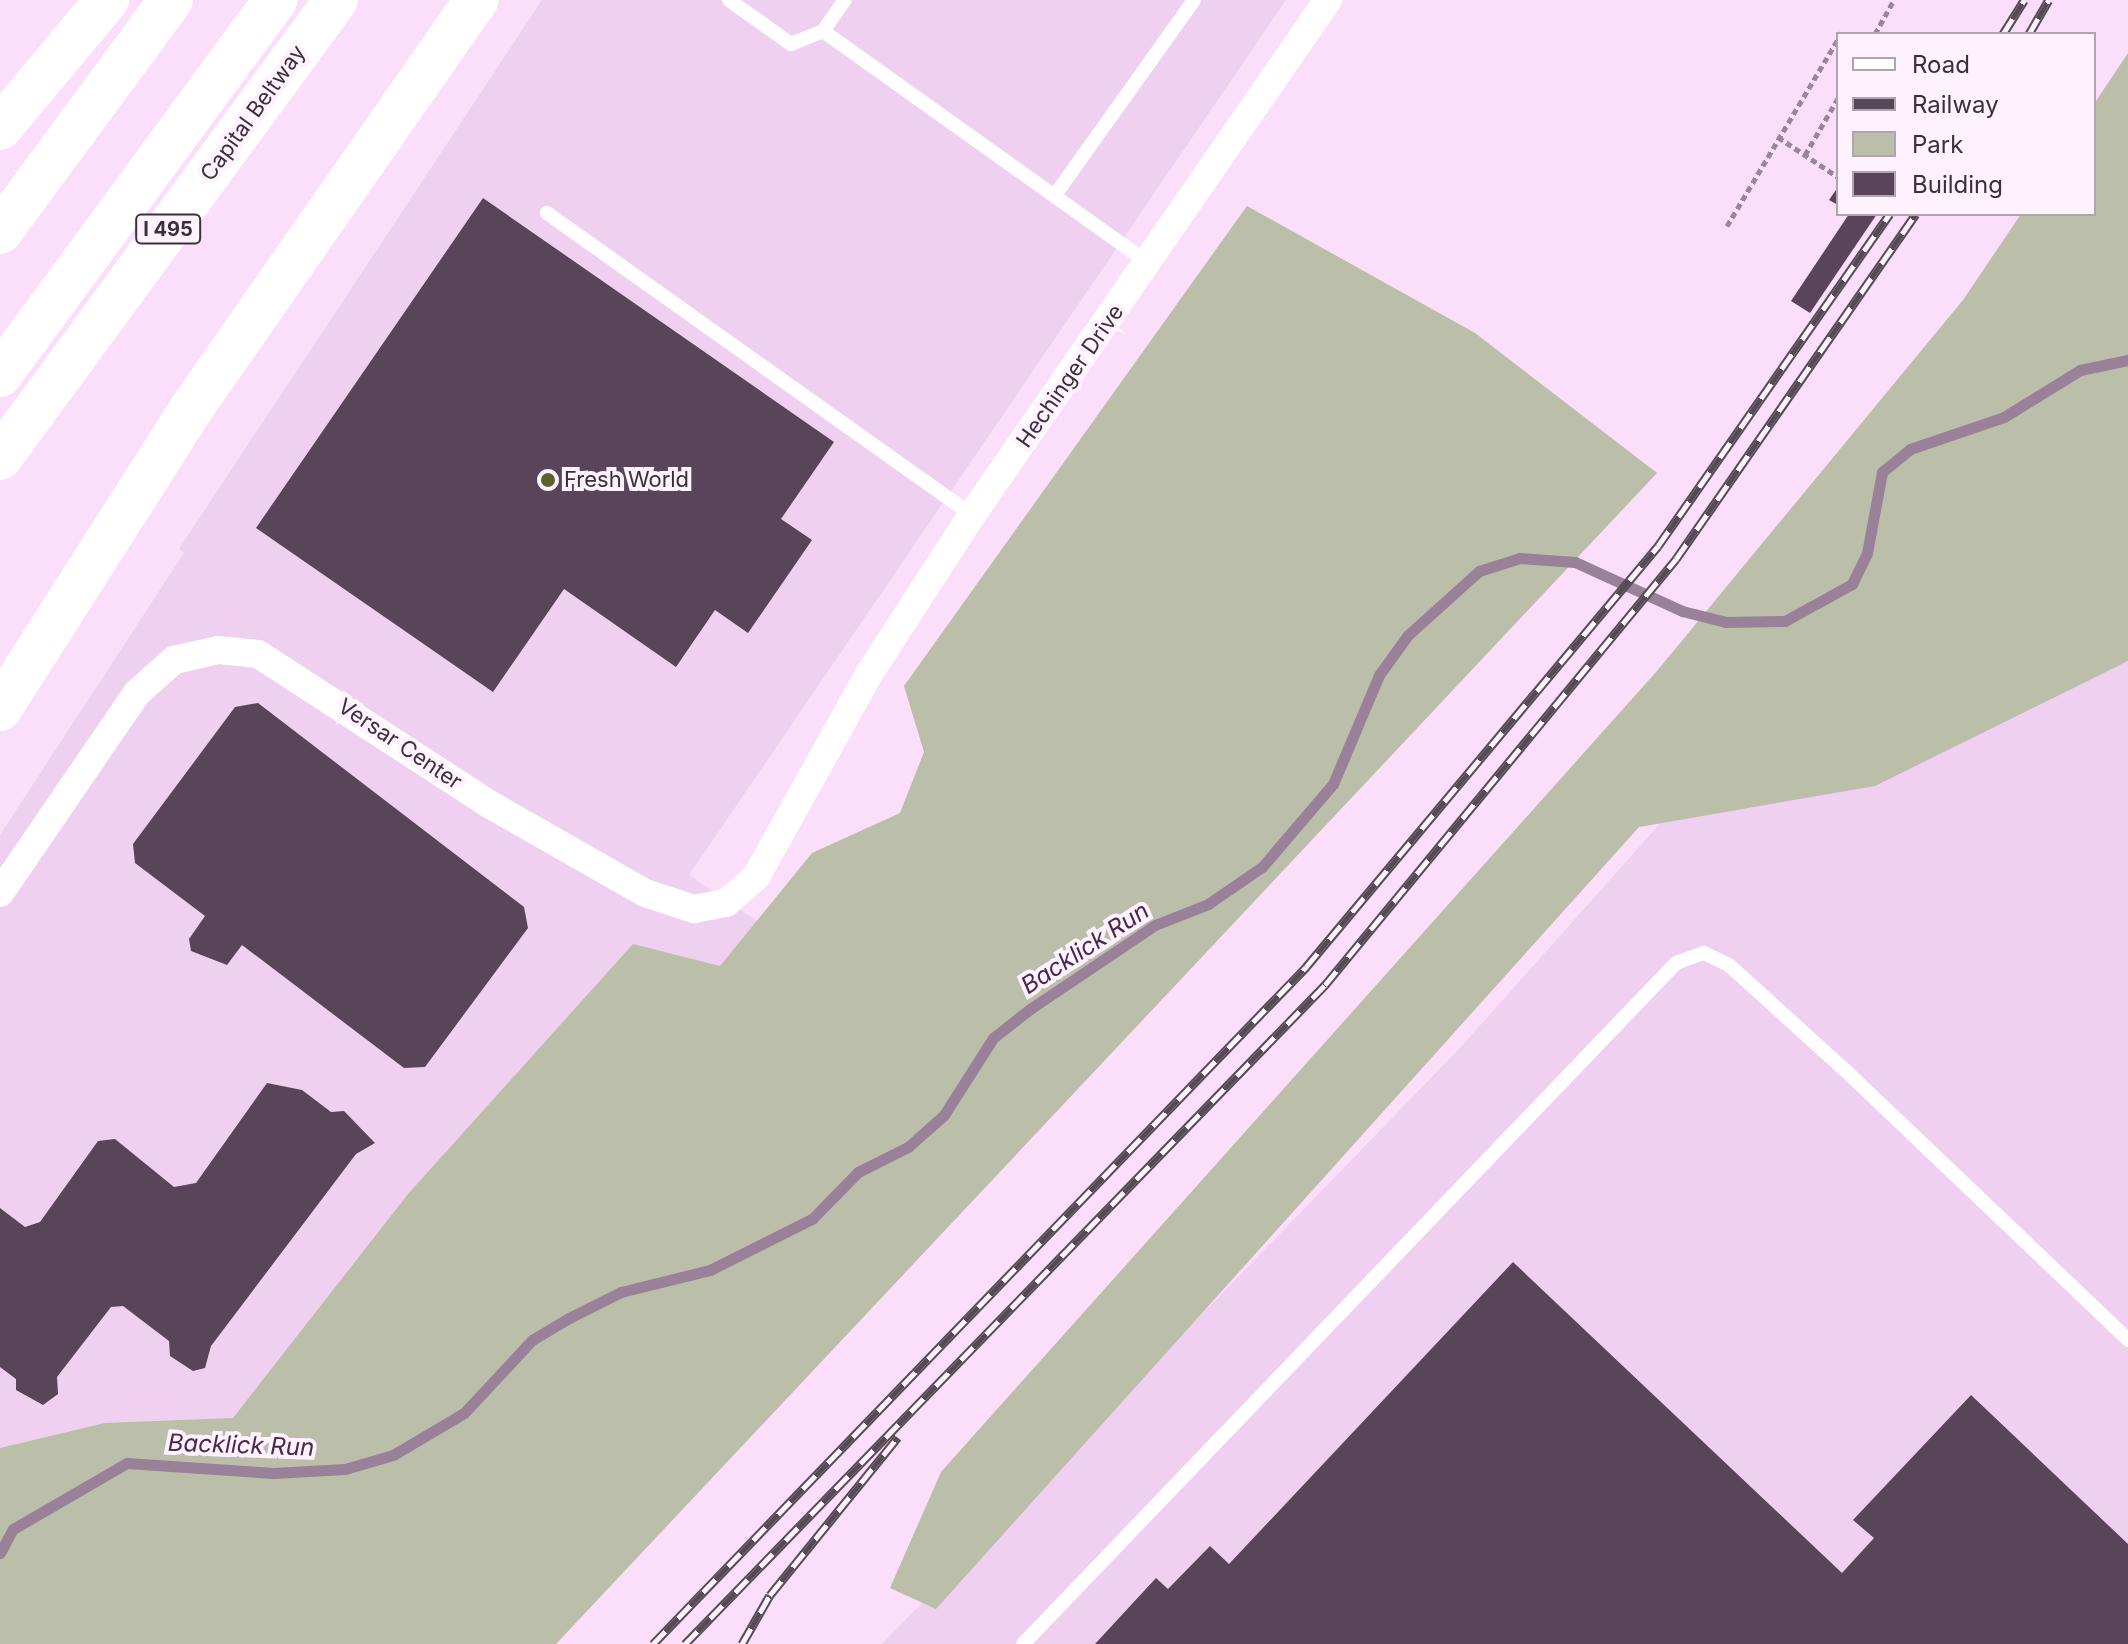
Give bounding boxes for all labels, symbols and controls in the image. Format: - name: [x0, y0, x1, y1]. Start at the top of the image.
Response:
- legend: [1836, 32, 2096, 216]
- street label: Capital Beltway: [195, 40, 311, 186]
- text: Road: [1912, 50, 1970, 79]
- text: Railway: [1912, 90, 1999, 119]
- text: Park: [1912, 130, 1963, 159]
- text: Building: [1912, 170, 2003, 199]
- road number: I 495: [134, 213, 202, 245]
- street label: Hechinger Drive: [1011, 299, 1129, 453]
- place label: Fresh World: [564, 467, 689, 493]
- marker: Fresh World: [539, 471, 557, 489]
- street label: Versar Center: [333, 693, 467, 795]
- water label: Backlick Run: [1016, 896, 1154, 1000]
- water label: Backlick Run: [167, 1428, 315, 1462]

